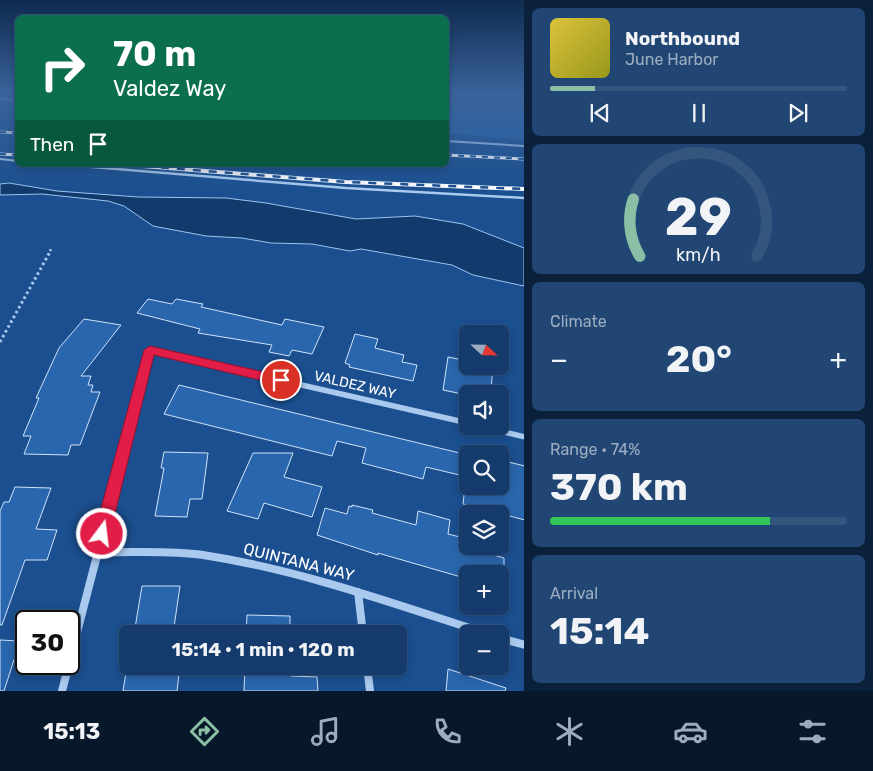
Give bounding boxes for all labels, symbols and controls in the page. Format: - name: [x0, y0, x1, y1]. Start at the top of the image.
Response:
- text: Northbound: [625, 27, 740, 50]
- text: 70 m: [113, 33, 196, 75]
- icon: right: [30, 35, 95, 100]
- text: June Harbor: [625, 50, 718, 69]
- text: Valdez Way: [113, 75, 226, 102]
- icon: previous: [586, 99, 614, 127]
- icon: pause: [685, 99, 713, 127]
- icon: next: [784, 99, 812, 127]
- icon: arrive: [84, 130, 112, 158]
- text: Then: [30, 133, 74, 156]
- text: 29: [665, 186, 732, 248]
- text: km/h: [676, 244, 721, 265]
- text: Climate: [550, 312, 607, 331]
- north arrow: [459, 325, 509, 375]
- map controls: [459, 325, 509, 675]
- text: 20°: [666, 336, 732, 382]
- text: −: [550, 343, 568, 376]
- text: +: [830, 343, 847, 376]
- pin: [260, 359, 302, 401]
- icon: arrive: [267, 366, 295, 394]
- street label: VALDEZ WAY: [312, 367, 398, 403]
- button: sound: [459, 385, 509, 435]
- text: Range · 74%: [550, 440, 640, 459]
- button: search: [459, 445, 509, 495]
- text: 370 km: [550, 464, 688, 510]
- button: layers: [459, 505, 509, 555]
- position arrow: [75, 507, 127, 559]
- street label: QUINTANA WAY: [242, 539, 356, 585]
- button: +: [459, 565, 509, 615]
- text: Arrival: [550, 584, 598, 603]
- text: 15:14: [550, 608, 649, 654]
- speed limit sign: 30: [15, 610, 80, 675]
- button: −: [459, 625, 509, 675]
- text: 15:14 · 1 min · 120 m: [171, 638, 355, 661]
- icon: directions: [187, 714, 222, 749]
- icon: music: [308, 714, 343, 749]
- icon: phone: [430, 714, 465, 749]
- icon: climate: [552, 714, 587, 749]
- icon: car: [673, 714, 708, 749]
- icon: filters: [795, 714, 830, 749]
- text: 15:13: [43, 718, 100, 745]

